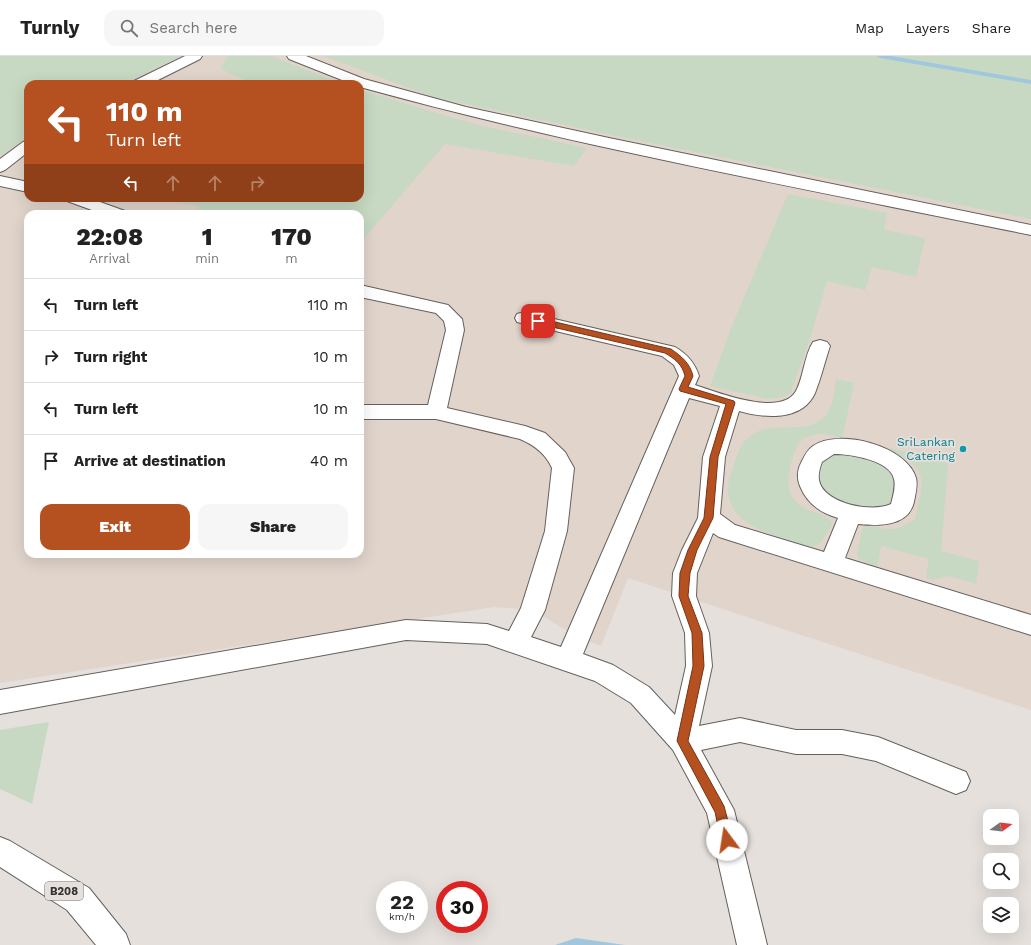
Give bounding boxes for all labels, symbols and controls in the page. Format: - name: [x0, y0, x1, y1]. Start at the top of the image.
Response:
- search box: [104, 10, 384, 46]
- text: Turnly: [20, 16, 80, 39]
- icon: search: [118, 17, 140, 39]
- text: Search here: [150, 19, 237, 37]
- text: Map: [855, 20, 884, 36]
- text: Layers: [906, 20, 950, 36]
- text: Share: [972, 20, 1011, 36]
- text: 110 m: [106, 95, 183, 128]
- icon: left: [40, 96, 92, 148]
- text: Turn left: [106, 129, 181, 150]
- icon: left: [120, 172, 142, 194]
- icon: ahead: [162, 172, 184, 194]
- icon: ahead: [204, 172, 226, 194]
- icon: right: [246, 172, 268, 194]
- text: 22:08: [76, 223, 143, 251]
- text: 1: [202, 223, 212, 251]
- text: 170: [271, 223, 312, 251]
- text: Arrival: [89, 251, 130, 266]
- text: min: [195, 251, 219, 266]
- text: m: [285, 251, 298, 266]
- icon: left: [40, 294, 62, 316]
- text: Turn left: [74, 296, 138, 314]
- text: 110 m: [308, 296, 348, 314]
- pin: [521, 304, 555, 338]
- icon: arrive: [527, 310, 549, 332]
- icon: right: [40, 346, 62, 368]
- text: Turn right: [74, 348, 147, 366]
- text: 10 m: [313, 348, 348, 366]
- icon: left: [40, 398, 62, 420]
- text: Turn left: [74, 400, 138, 418]
- text: 10 m: [313, 400, 348, 418]
- place label: SriLankan Catering: [897, 435, 956, 463]
- marker: SriLankan Catering: [958, 444, 968, 454]
- icon: arrive: [40, 450, 62, 472]
- text: Arrive at destination: [74, 452, 226, 470]
- text: 40 m: [310, 452, 348, 470]
- button: Exit: [40, 504, 190, 550]
- button: Share: [198, 504, 348, 550]
- north arrow: [983, 809, 1019, 845]
- map controls: [983, 809, 1019, 933]
- position arrow: [706, 819, 748, 861]
- button: search: [983, 853, 1019, 889]
- speed limit sign: 30: [436, 881, 488, 933]
- road number: B208: [45, 882, 83, 900]
- text: 22: [390, 890, 414, 914]
- button: layers: [983, 897, 1019, 933]
- text: km/h: [389, 911, 415, 922]

